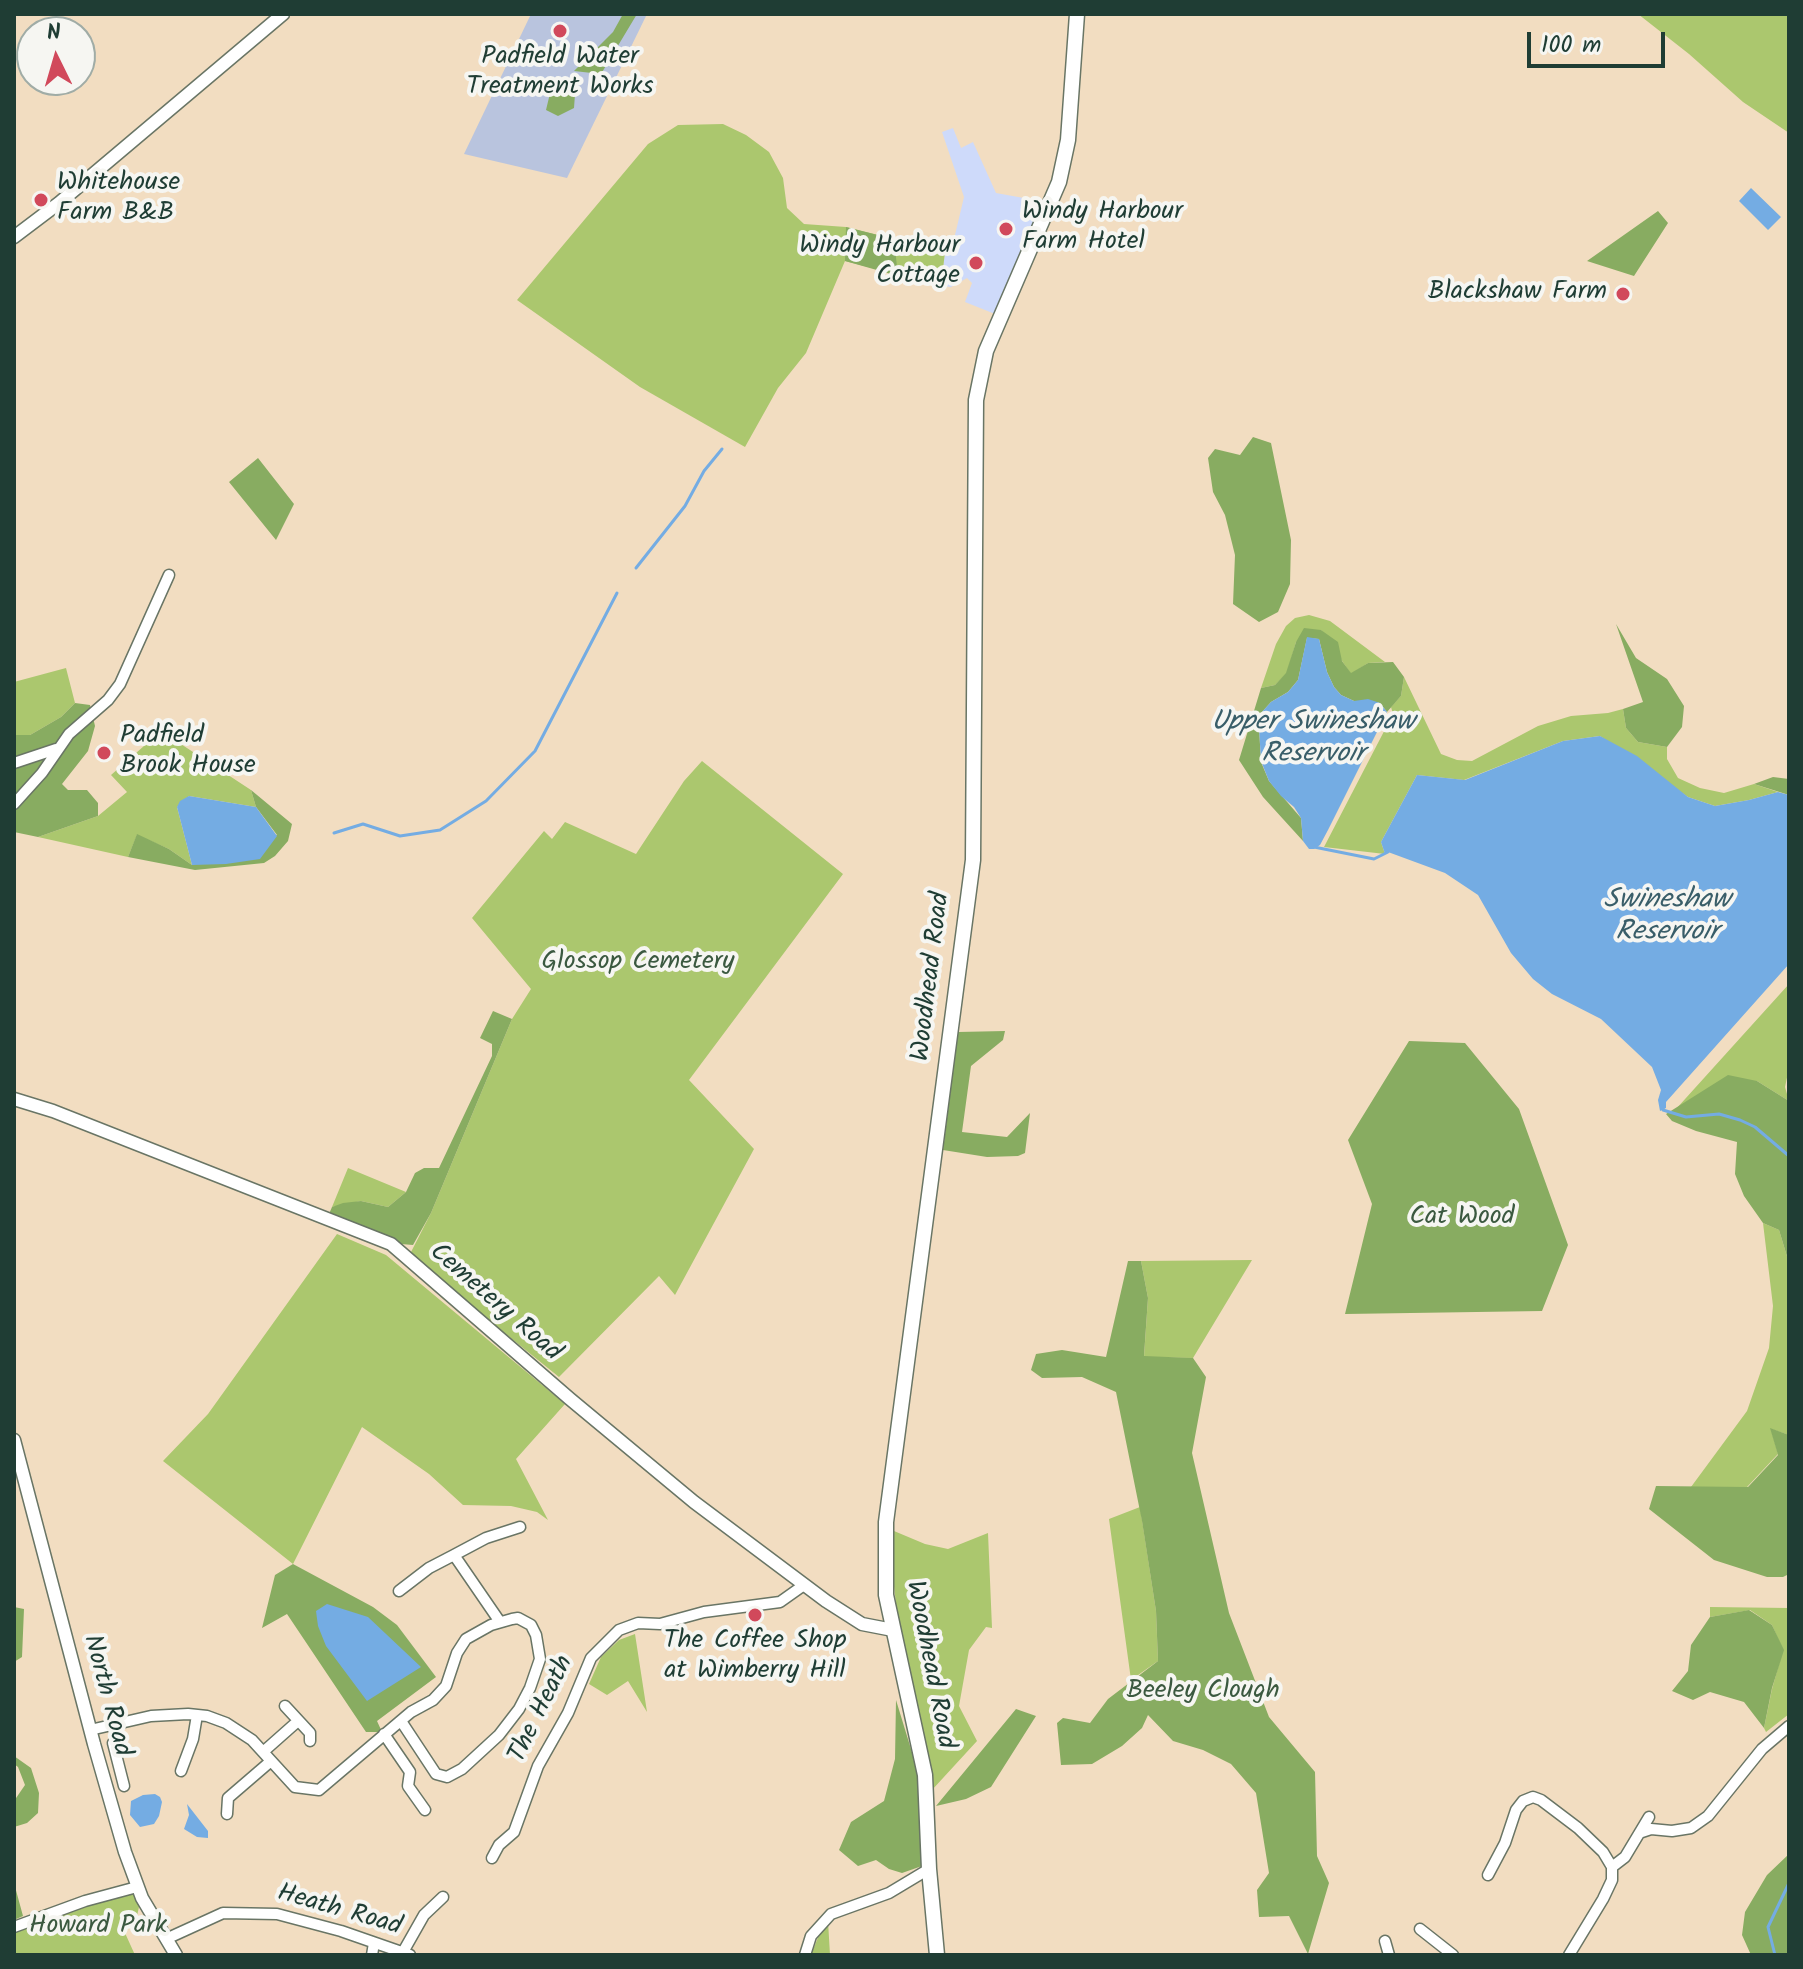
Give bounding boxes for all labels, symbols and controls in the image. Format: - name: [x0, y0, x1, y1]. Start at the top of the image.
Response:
- north arrow: [16, 16, 96, 96]
- text: N: [46, 16, 62, 52]
- scale bar: [1531, 16, 1669, 66]
- marker: Padfield Water Treatment Works: [551, 22, 569, 40]
- text: 100 m: [1541, 26, 1601, 65]
- place label: Padfield Water Treatment Works: [466, 43, 654, 104]
- place label: Whitehouse Farm B&B: [57, 169, 180, 230]
- marker: Whitehouse Farm B&B: [32, 191, 50, 209]
- place label: Windy Harbour Farm Hotel: [1022, 198, 1183, 260]
- marker: Windy Harbour Farm Hotel: [997, 220, 1015, 238]
- place label: Windy Harbour Cottage: [799, 232, 960, 294]
- marker: Windy Harbour Cottage: [967, 254, 985, 272]
- place label: Blackshaw Farm: [1428, 278, 1607, 310]
- marker: Blackshaw Farm: [1614, 285, 1632, 303]
- water label: Upper Swineshaw Reservoir: [1211, 707, 1415, 773]
- place label: Padfield Brook House: [120, 722, 256, 784]
- marker: Padfield Brook House: [95, 744, 113, 762]
- water label: Swineshaw Reservoir: [1604, 885, 1730, 951]
- street label: Woodhead Road: [907, 891, 959, 1063]
- park label: Glossop Cemetery: [541, 948, 735, 980]
- park label: Cat Wood: [1409, 1203, 1515, 1235]
- street label: Cemetery Road: [422, 1238, 566, 1370]
- street label: Woodhead Road: [896, 1578, 960, 1752]
- marker: The Coffee Shop at Wimberry Hill: [746, 1606, 764, 1624]
- place label: The Coffee Shop at Wimberry Hill: [664, 1627, 846, 1688]
- street label: North Road: [74, 1632, 136, 1760]
- street label: The Heath: [504, 1651, 582, 1769]
- park label: Beeley Clough: [1126, 1677, 1280, 1709]
- street label: Heath Road: [273, 1879, 405, 1945]
- park label: Howard Park: [29, 1912, 167, 1944]

